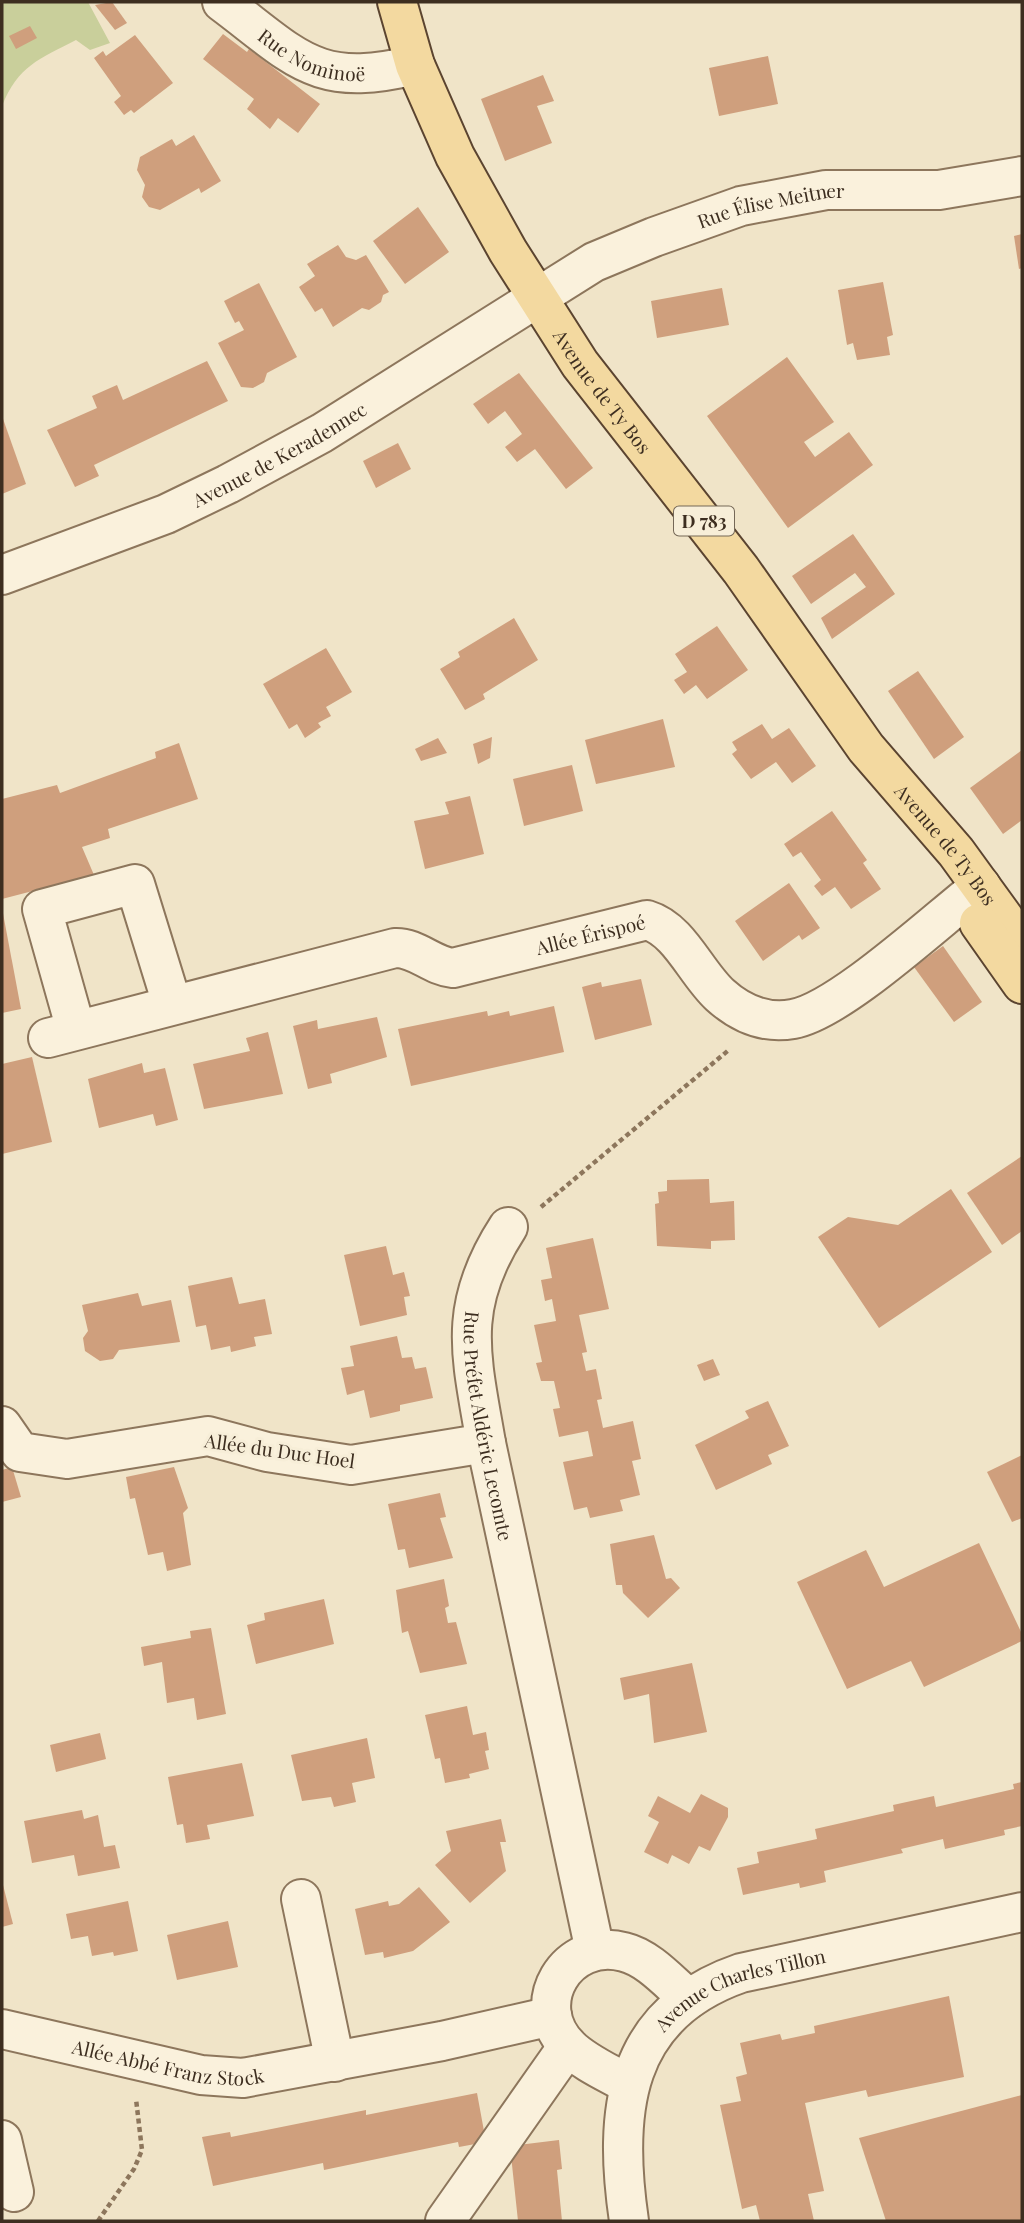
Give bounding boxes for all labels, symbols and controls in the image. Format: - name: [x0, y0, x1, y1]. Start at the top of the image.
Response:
- street label: Rue Nominoë: [253, 22, 366, 86]
- street label: Rue Élise Meitner: [693, 177, 845, 234]
- street label: Avenue de Ty Bos: [547, 323, 658, 458]
- street label: Avenue de Keradennec: [187, 396, 371, 513]
- road number: D 783: [674, 506, 734, 536]
- street label: Avenue de Ty Bos: [889, 777, 1003, 910]
- street label: Allée Érispoé: [532, 908, 648, 960]
- street label: Rue Préfet Aldéric Lecomte: [459, 1310, 520, 1543]
- street label: Allée du Duc Hoel: [202, 1426, 357, 1474]
- street label: Avenue Charles Tillon: [647, 1942, 828, 2037]
- street label: Allée Abbé Franz Stock: [69, 2032, 267, 2091]

